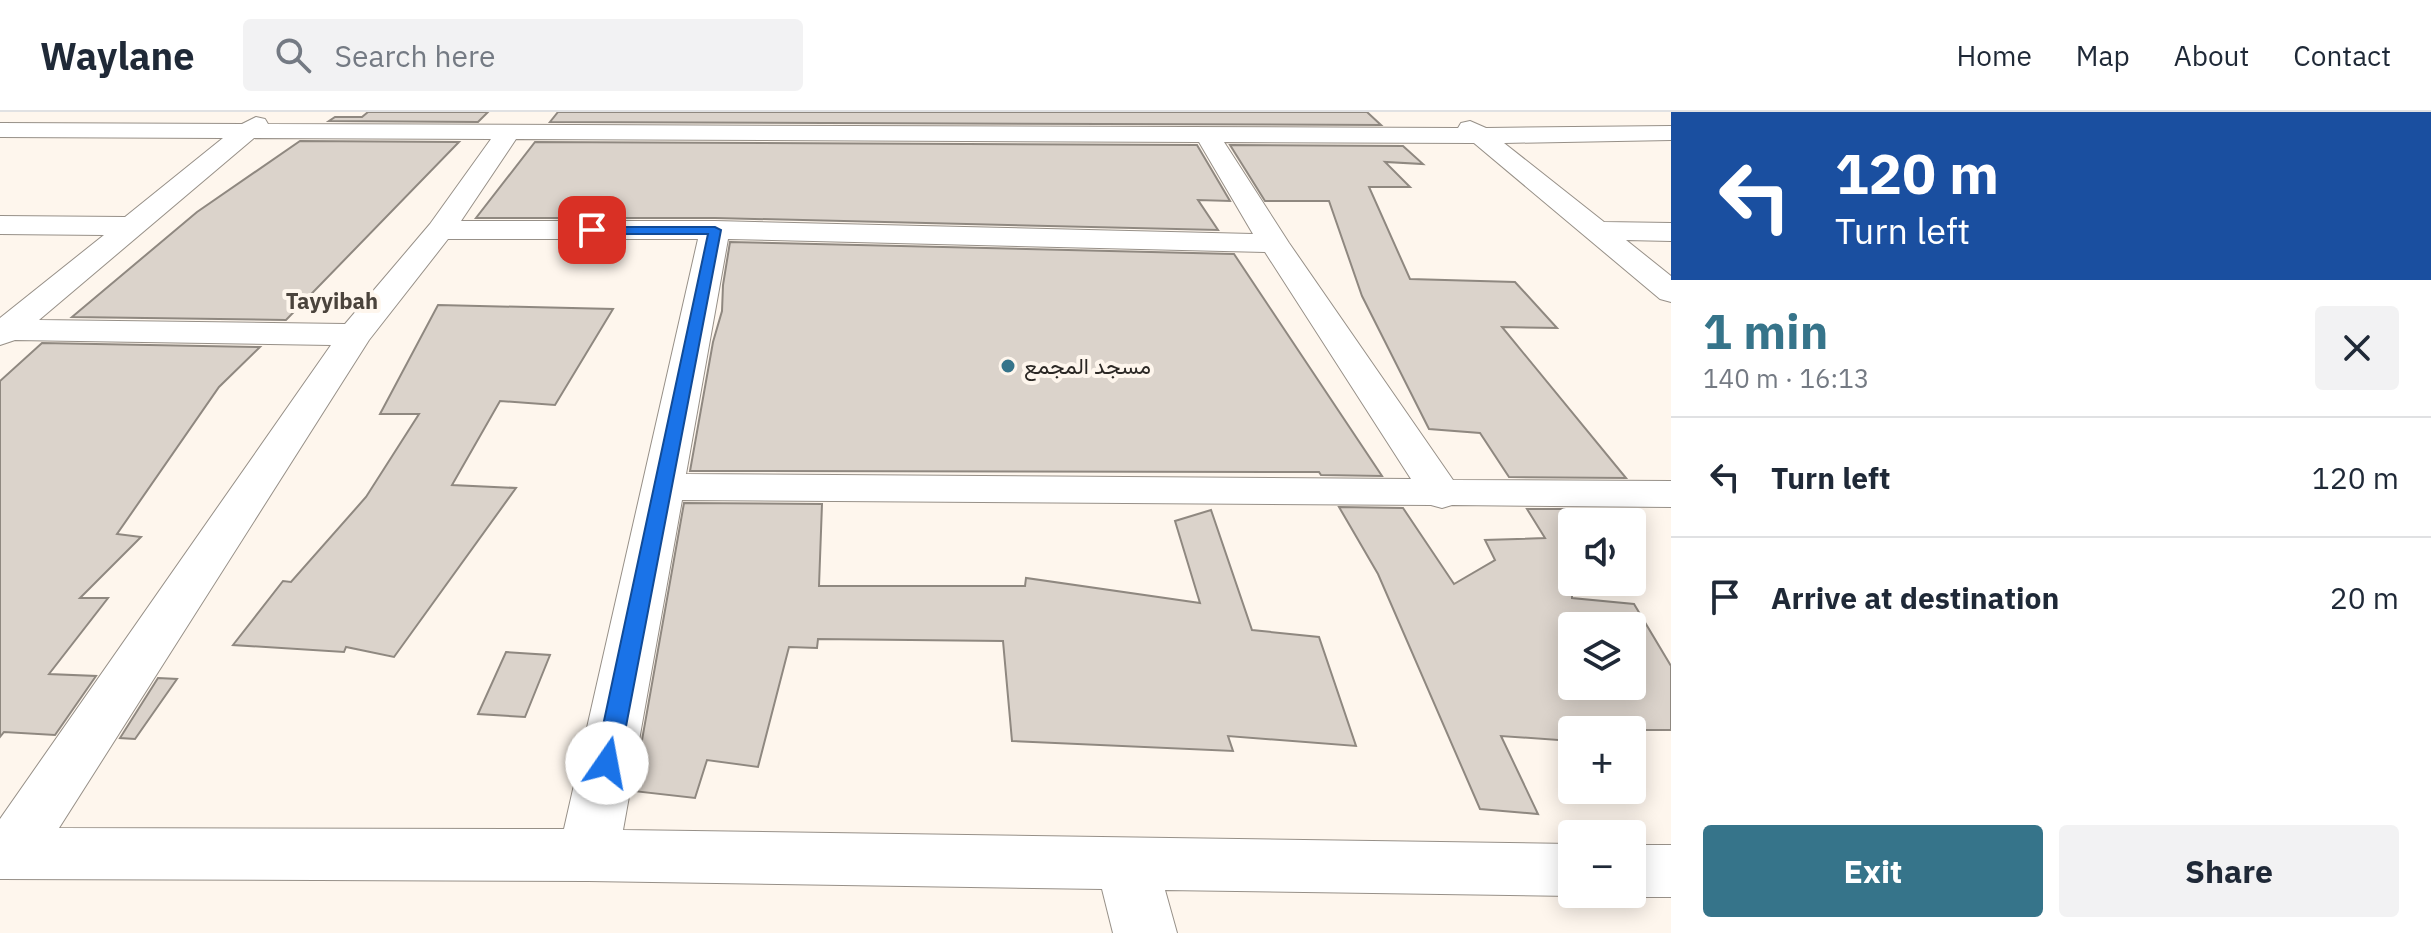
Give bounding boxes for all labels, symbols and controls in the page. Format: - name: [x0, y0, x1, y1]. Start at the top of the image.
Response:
- search box: [243, 19, 803, 91]
- text: Waylane: [40, 31, 195, 80]
- icon: search: [271, 33, 315, 77]
- text: Search here: [335, 36, 495, 75]
- text: Home: [1956, 37, 2032, 74]
- text: Map: [2076, 37, 2130, 74]
- text: About: [2174, 37, 2249, 74]
- text: Contact: [2293, 37, 2391, 74]
- text: 120 m: [1835, 137, 1999, 209]
- icon: left: [1703, 144, 1807, 248]
- pin: [558, 196, 626, 264]
- text: Turn left: [1835, 207, 1970, 254]
- icon: arrive: [570, 208, 614, 252]
- district label: Tayyibah: [286, 286, 378, 315]
- text: 1 min: [1703, 300, 1828, 362]
- button: close: [2315, 306, 2399, 390]
- place label: مسجد المجمع: [1024, 351, 1151, 381]
- marker: مسجد المجمع: [999, 357, 1017, 375]
- text: 140 m · 16:13: [1703, 361, 1869, 395]
- icon: left: [1703, 455, 1747, 499]
- text: Turn left: [1771, 458, 1890, 497]
- text: 120 m: [2312, 458, 2399, 497]
- map controls: [1558, 508, 1646, 908]
- button: sound: [1558, 508, 1646, 596]
- icon: arrive: [1703, 575, 1747, 619]
- text: Arrive at destination: [1771, 578, 2059, 617]
- text: 20 m: [2330, 578, 2399, 617]
- button: layers: [1558, 612, 1646, 700]
- button: +: [1558, 716, 1646, 804]
- position arrow: [565, 721, 649, 805]
- button: −: [1558, 820, 1646, 908]
- button: Exit: [1703, 825, 2043, 917]
- button: Share: [2059, 825, 2399, 917]

